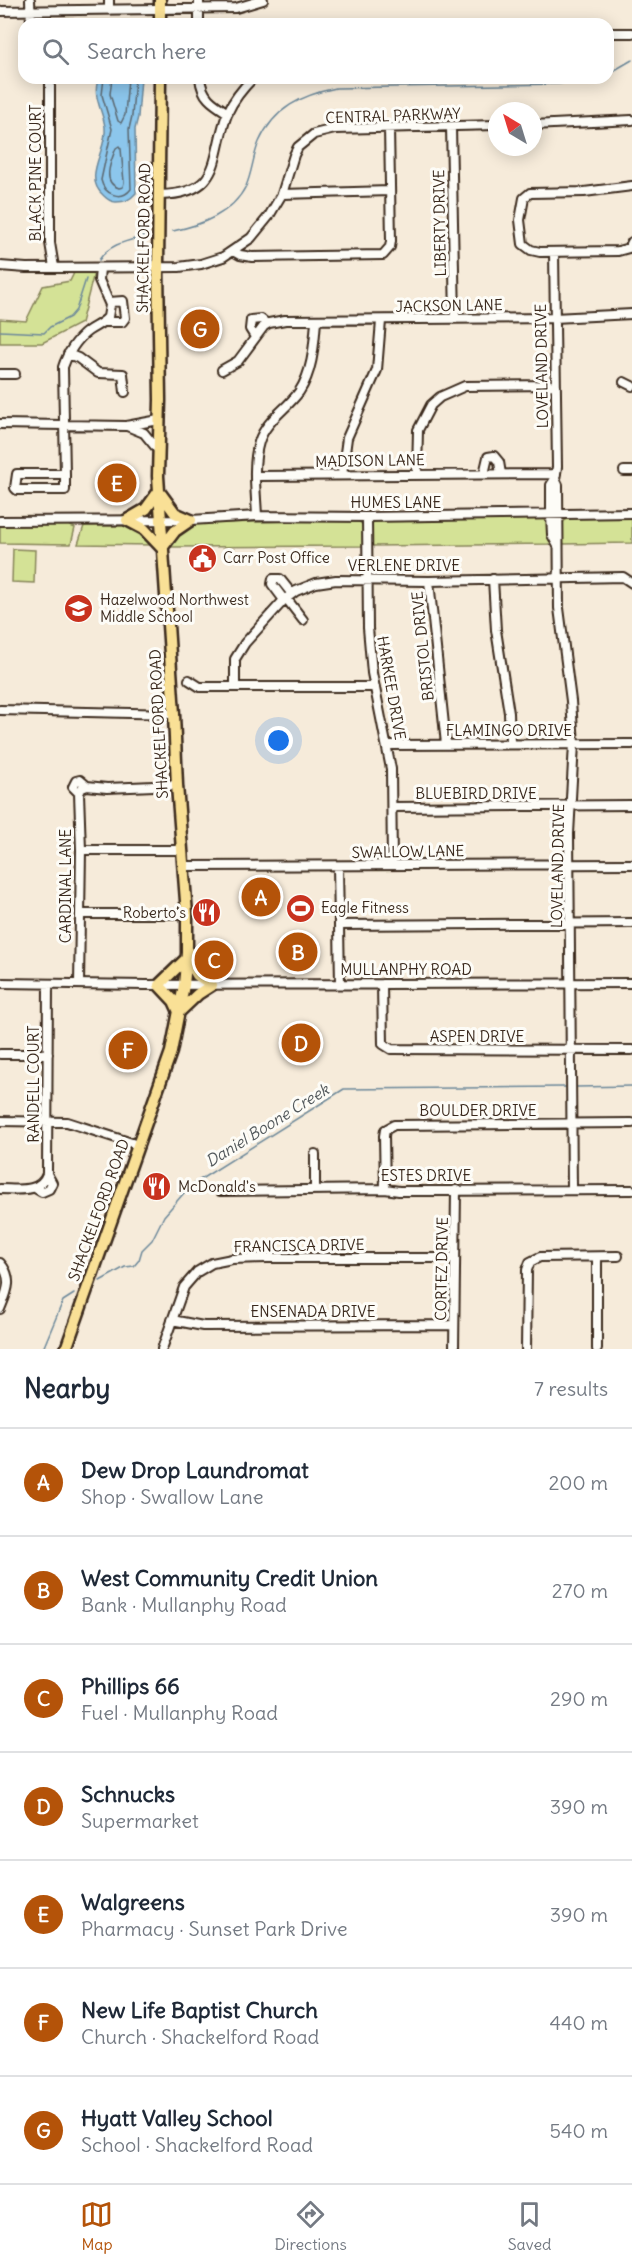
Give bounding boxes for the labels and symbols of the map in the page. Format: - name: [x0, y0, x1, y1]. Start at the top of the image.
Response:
- north arrow: [488, 102, 542, 156]
- street label: BLACK PINE COURT: [26, 104, 45, 242]
- street label: CENTRAL PARKWAY: [325, 104, 462, 127]
- street label: SHACKELFORD ROAD: [133, 163, 154, 313]
- street label: LIBERTY DRIVE: [429, 169, 450, 277]
- street label: JACKSON LANE: [395, 295, 503, 316]
- street label: LOVELAND DRIVE: [531, 303, 552, 428]
- pin: G: [180, 306, 220, 352]
- street label: MADISON LANE: [315, 450, 425, 471]
- pin: E: [98, 460, 136, 506]
- street label: HUMES LANE: [351, 493, 442, 512]
- public building icon: Carr Post Office: [186, 542, 218, 574]
- place label: Carr Post Office: [223, 548, 330, 567]
- street label: VERLENE DRIVE: [348, 556, 460, 575]
- place label: Hazelwood Northwest Middle School: [100, 590, 249, 626]
- street label: BRISTOL DRIVE: [407, 590, 438, 702]
- school or university icon: Hazelwood Northwest Middle School: [63, 593, 95, 625]
- street label: HARKEE DRIVE: [373, 634, 410, 742]
- street label: SHACKELFORD ROAD: [145, 649, 172, 799]
- street label: FLAMINGO DRIVE: [446, 721, 572, 740]
- your location: [264, 726, 293, 755]
- street label: BLUEBIRD DRIVE: [415, 784, 537, 803]
- street label: LOVELAND DRIVE: [547, 803, 568, 928]
- street label: CARDINAL LANE: [56, 829, 75, 943]
- street label: SWALLOW LANE: [351, 841, 465, 862]
- pin: A: [242, 874, 280, 920]
- sports icon: Eagle Fitness: [284, 892, 316, 924]
- restaurant icon: Roberto's: [191, 897, 223, 929]
- place label: Eagle Fitness: [321, 898, 409, 917]
- place label: Roberto's: [123, 903, 186, 922]
- pin: B: [278, 930, 318, 974]
- pin: C: [194, 938, 234, 982]
- street label: MULLANPHY ROAD: [340, 960, 472, 979]
- pin: D: [282, 1020, 320, 1066]
- street label: RANDELL COURT: [24, 1025, 43, 1143]
- street label: ASPEN DRIVE: [430, 1027, 525, 1046]
- pin: F: [108, 1028, 148, 1072]
- water label: Daniel Boone Creek: [202, 1078, 334, 1171]
- street label: BOULDER DRIVE: [419, 1101, 537, 1120]
- street label: SHACKELFORD ROAD: [64, 1136, 133, 1283]
- street label: ESTES DRIVE: [381, 1166, 471, 1185]
- restaurant icon: McDonald's: [141, 1171, 173, 1203]
- place label: McDonald's: [178, 1177, 256, 1196]
- street label: CORTEZ DRIVE: [431, 1217, 452, 1321]
- street label: FRANCISCA DRIVE: [233, 1235, 365, 1256]
- street label: ENSENADA DRIVE: [250, 1302, 376, 1321]

